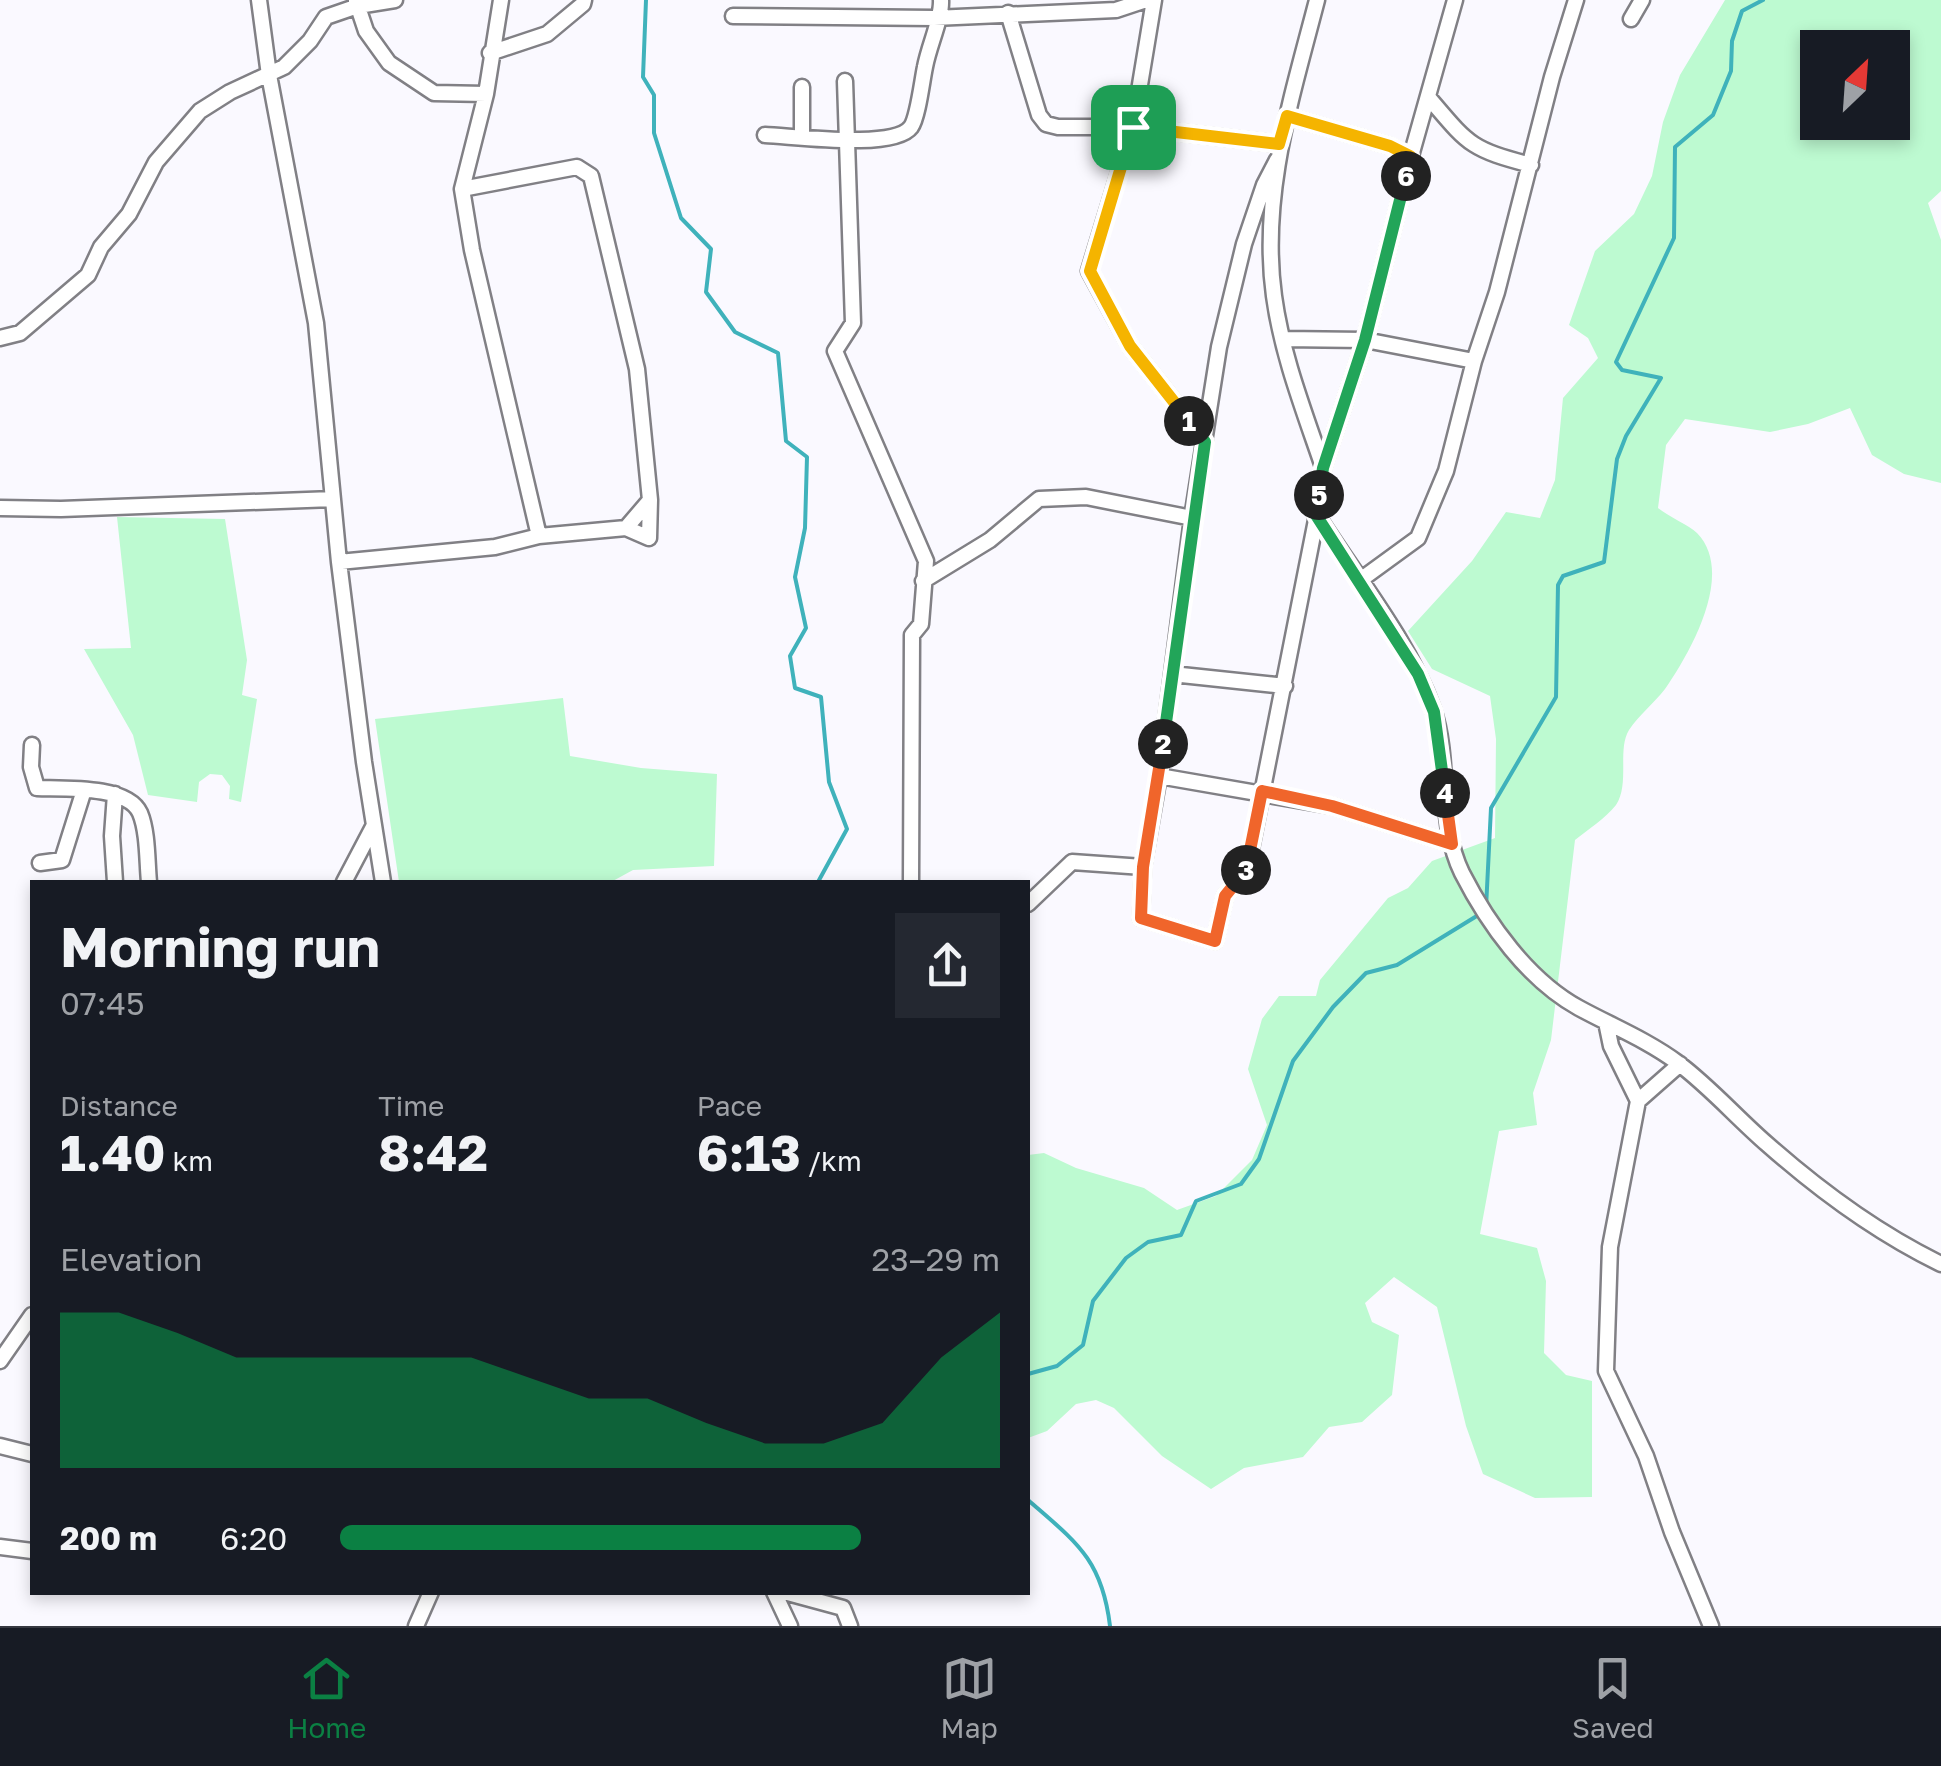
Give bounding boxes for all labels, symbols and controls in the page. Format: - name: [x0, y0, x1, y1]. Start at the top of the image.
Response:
- north arrow: [1800, 30, 1910, 140]
- map controls: [1800, 30, 1910, 140]
- pin: [1091, 85, 1176, 170]
- icon: arrive: [1106, 100, 1161, 155]
- pin: 6: [1381, 151, 1431, 201]
- text: 6: [1397, 159, 1415, 192]
- pin: 1: [1164, 396, 1214, 446]
- text: 1: [1182, 404, 1196, 437]
- pin: 5: [1294, 470, 1344, 520]
- text: 5: [1310, 478, 1328, 511]
- pin: 2: [1138, 719, 1188, 769]
- text: 2: [1154, 727, 1172, 760]
- pin: 4: [1420, 768, 1470, 818]
- text: 4: [1436, 776, 1454, 809]
- pin: 3: [1221, 845, 1271, 895]
- text: 3: [1237, 853, 1255, 886]
- text: Morning run: [60, 913, 380, 979]
- button: share: [895, 913, 1000, 1018]
- text: 07:45: [60, 984, 144, 1022]
- text: Distance: [60, 1089, 178, 1122]
- text: Time: [378, 1089, 444, 1122]
- text: Pace: [697, 1089, 762, 1122]
- text: 1.40: [60, 1122, 166, 1182]
- text: 8:42: [378, 1122, 488, 1182]
- text: 6:13: [697, 1122, 801, 1182]
- text: km: [166, 1144, 213, 1177]
- text: /km: [801, 1144, 862, 1177]
- text: Elevation: [60, 1240, 202, 1278]
- text: 23–29 m: [872, 1240, 1000, 1278]
- text: 200 m: [60, 1519, 157, 1557]
- text: 6:20: [220, 1519, 287, 1557]
- tab: Home: [287, 1651, 366, 1744]
- tab: Map: [941, 1651, 998, 1744]
- tab: Saved: [1572, 1651, 1654, 1744]

